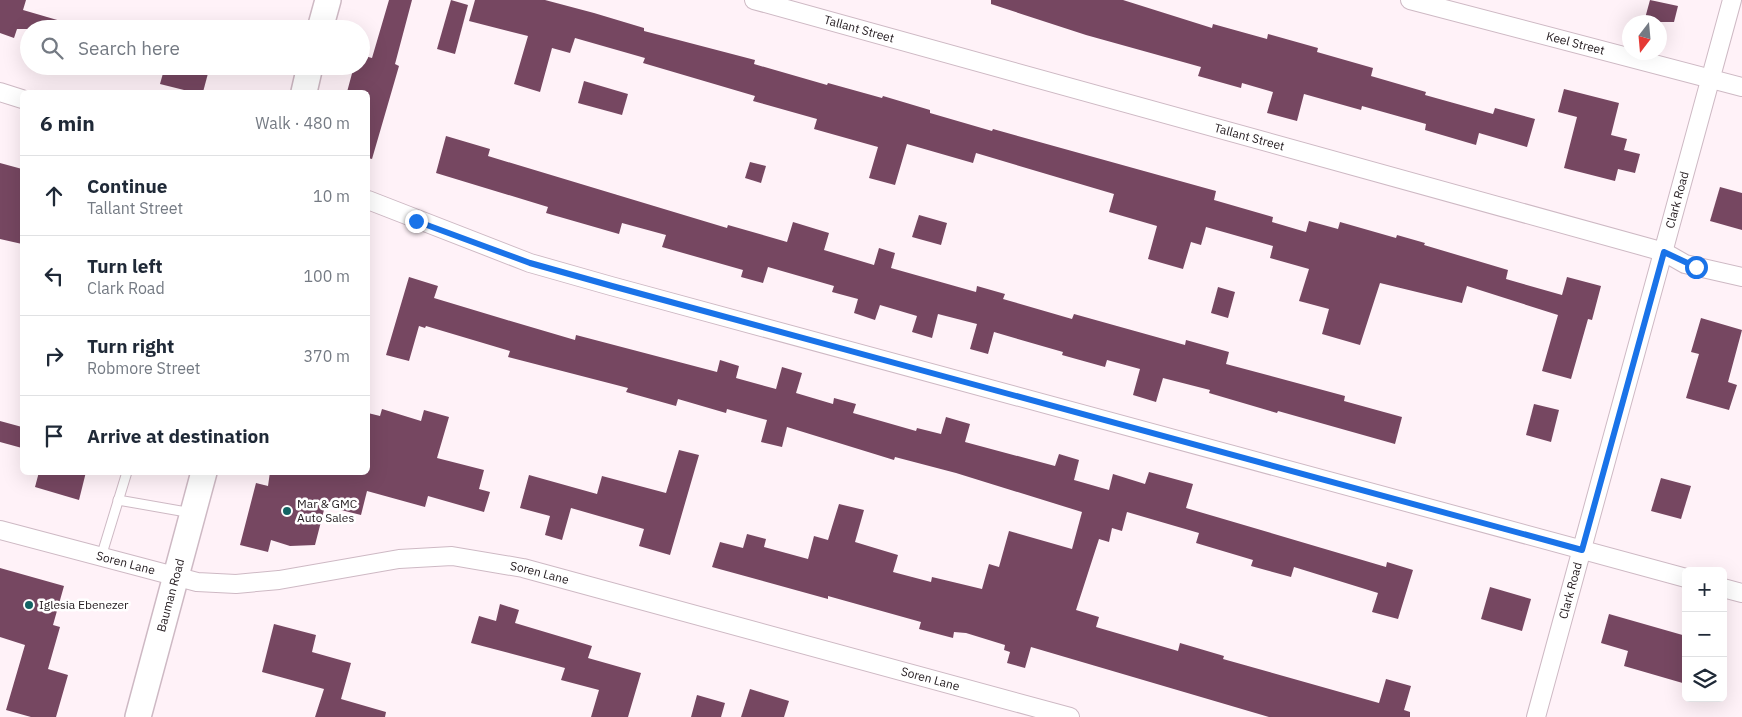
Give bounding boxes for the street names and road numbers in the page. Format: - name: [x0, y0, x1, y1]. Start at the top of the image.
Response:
- street label: Tallant Street: [822, 12, 896, 45]
- street label: Keel Street: [1545, 28, 1606, 58]
- street label: Tallant Street: [1213, 120, 1286, 154]
- street label: Clark Road: [1662, 170, 1692, 230]
- street label: Soren Lane: [95, 548, 157, 578]
- street label: Bauman Road: [153, 557, 187, 634]
- street label: Soren Lane: [509, 558, 571, 587]
- street label: Clark Road: [1555, 560, 1585, 621]
- street label: Soren Lane: [899, 663, 962, 694]

